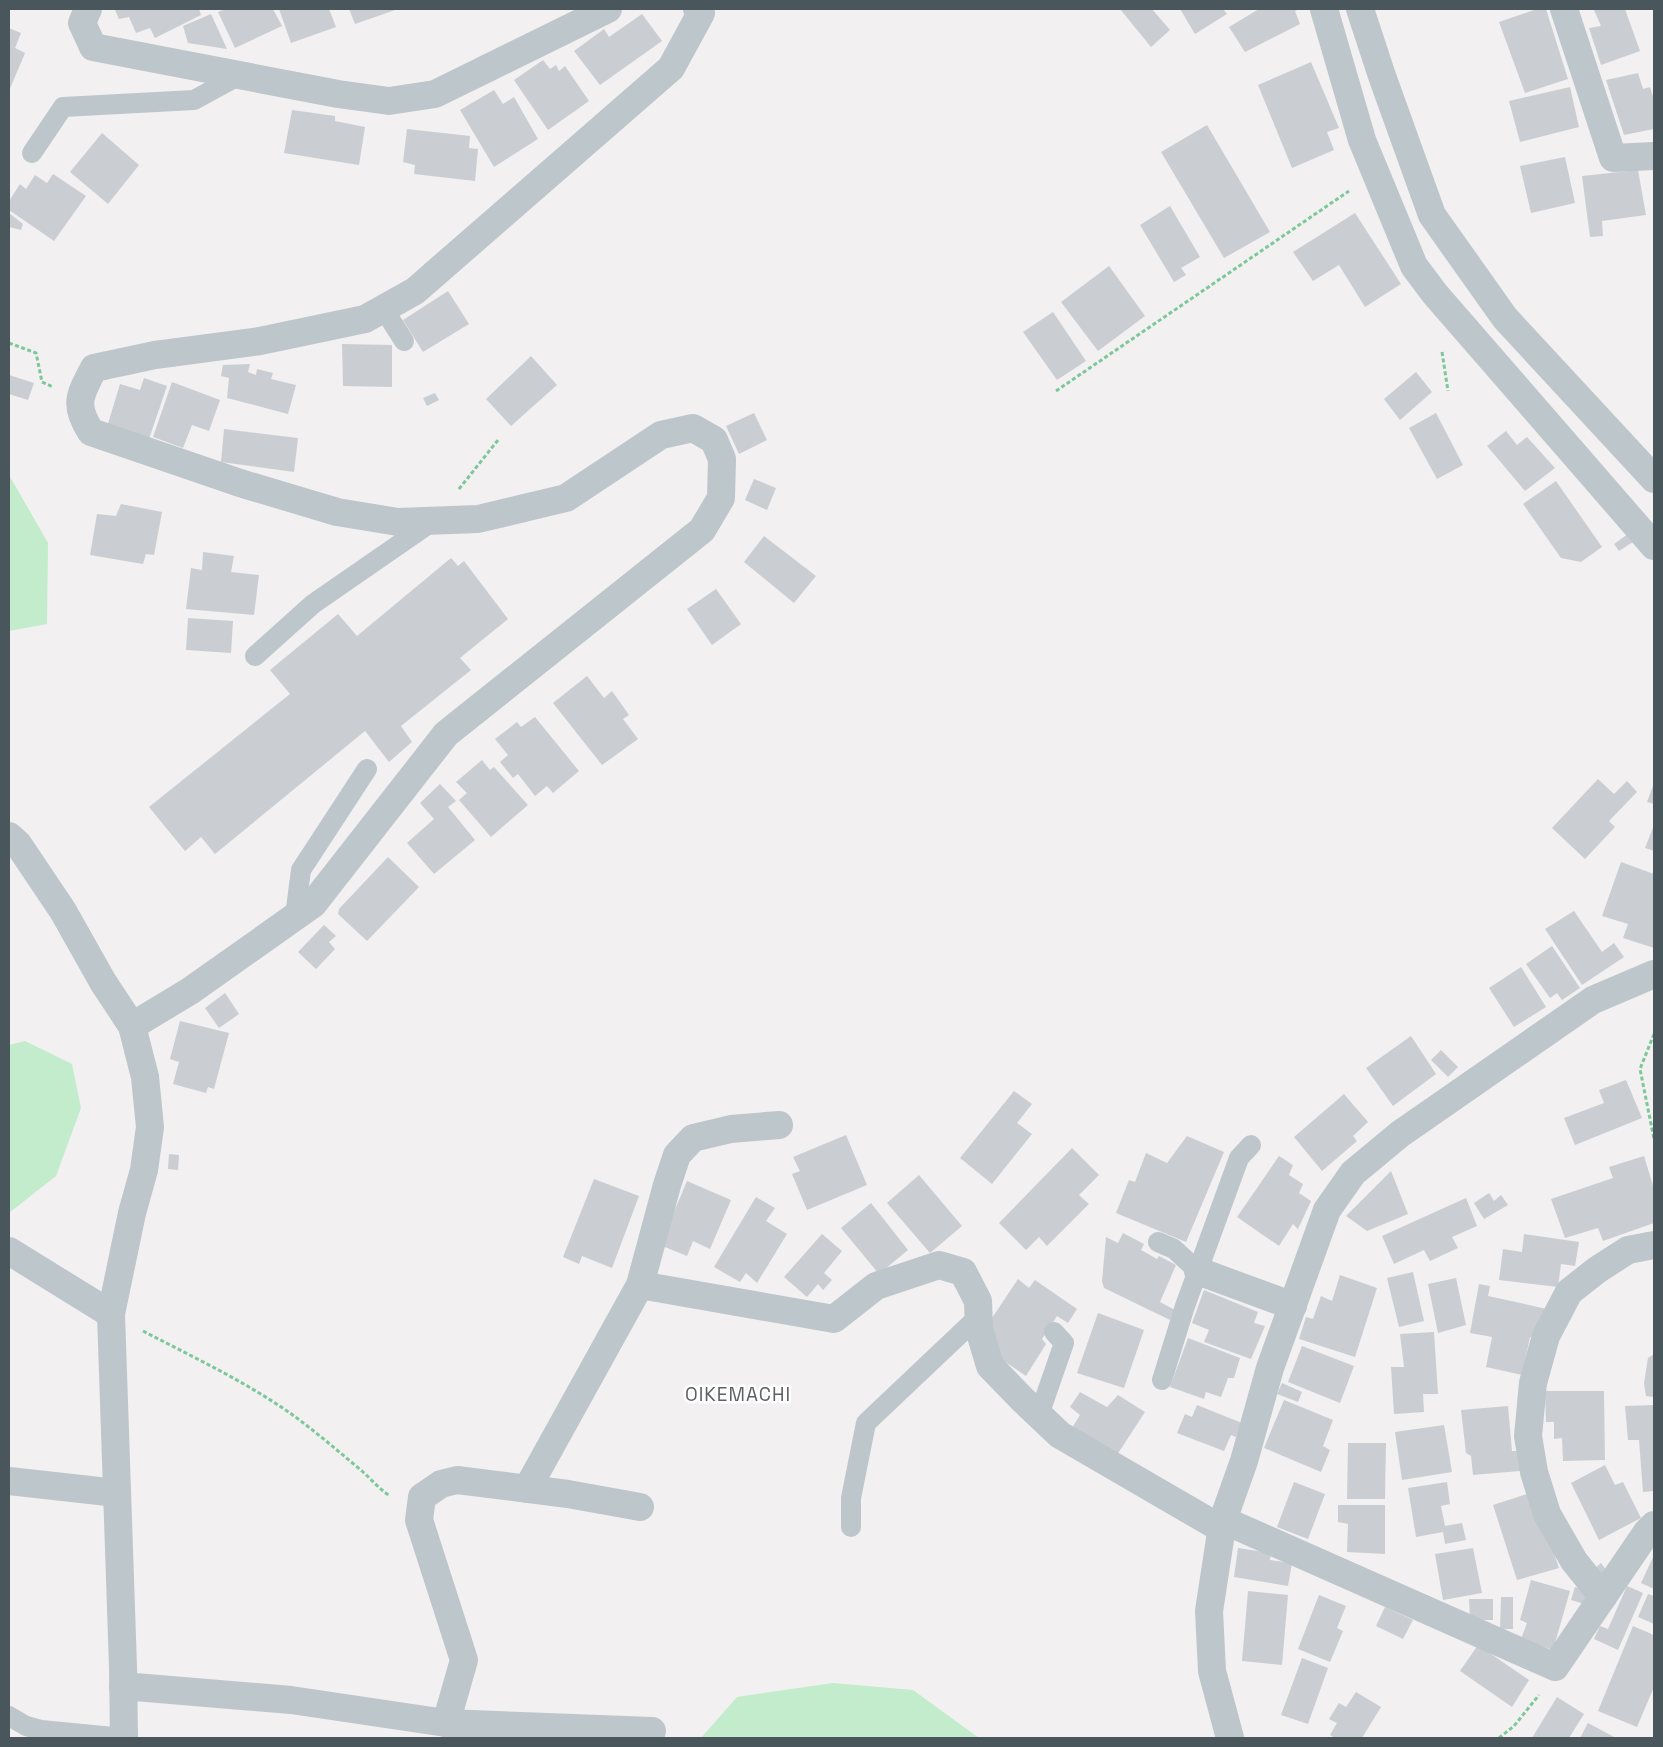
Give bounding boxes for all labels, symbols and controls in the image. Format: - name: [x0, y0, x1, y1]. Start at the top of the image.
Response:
- district label: OIKEMACHI: [685, 1382, 791, 1407]

